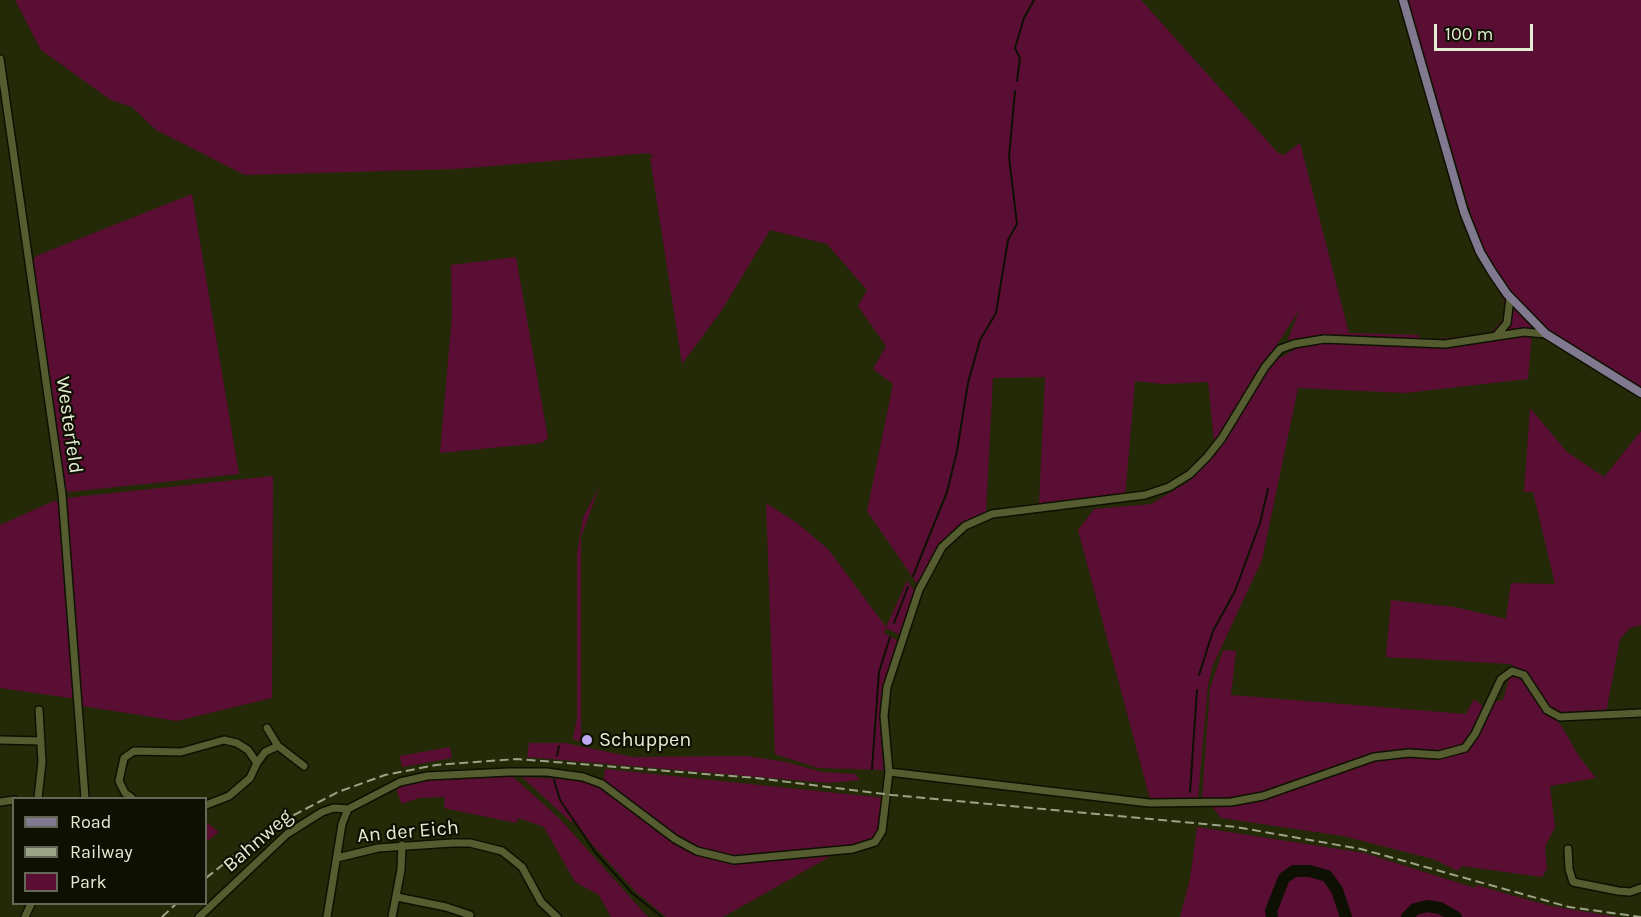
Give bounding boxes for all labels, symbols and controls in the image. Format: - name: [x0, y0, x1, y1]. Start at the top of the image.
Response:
- scale bar: [1437, 12, 1536, 50]
- text: 100 m: [1445, 23, 1493, 45]
- street label: Westerfeld: [50, 375, 88, 475]
- place label: Schuppen: [599, 728, 691, 752]
- marker: Schuppen: [580, 733, 594, 747]
- legend: [12, 797, 207, 905]
- street label: Bahnweg: [219, 805, 297, 877]
- text: Road: [70, 811, 111, 833]
- street label: An der Eich: [356, 816, 460, 848]
- text: Railway: [70, 841, 133, 863]
- text: Park: [70, 871, 107, 893]

